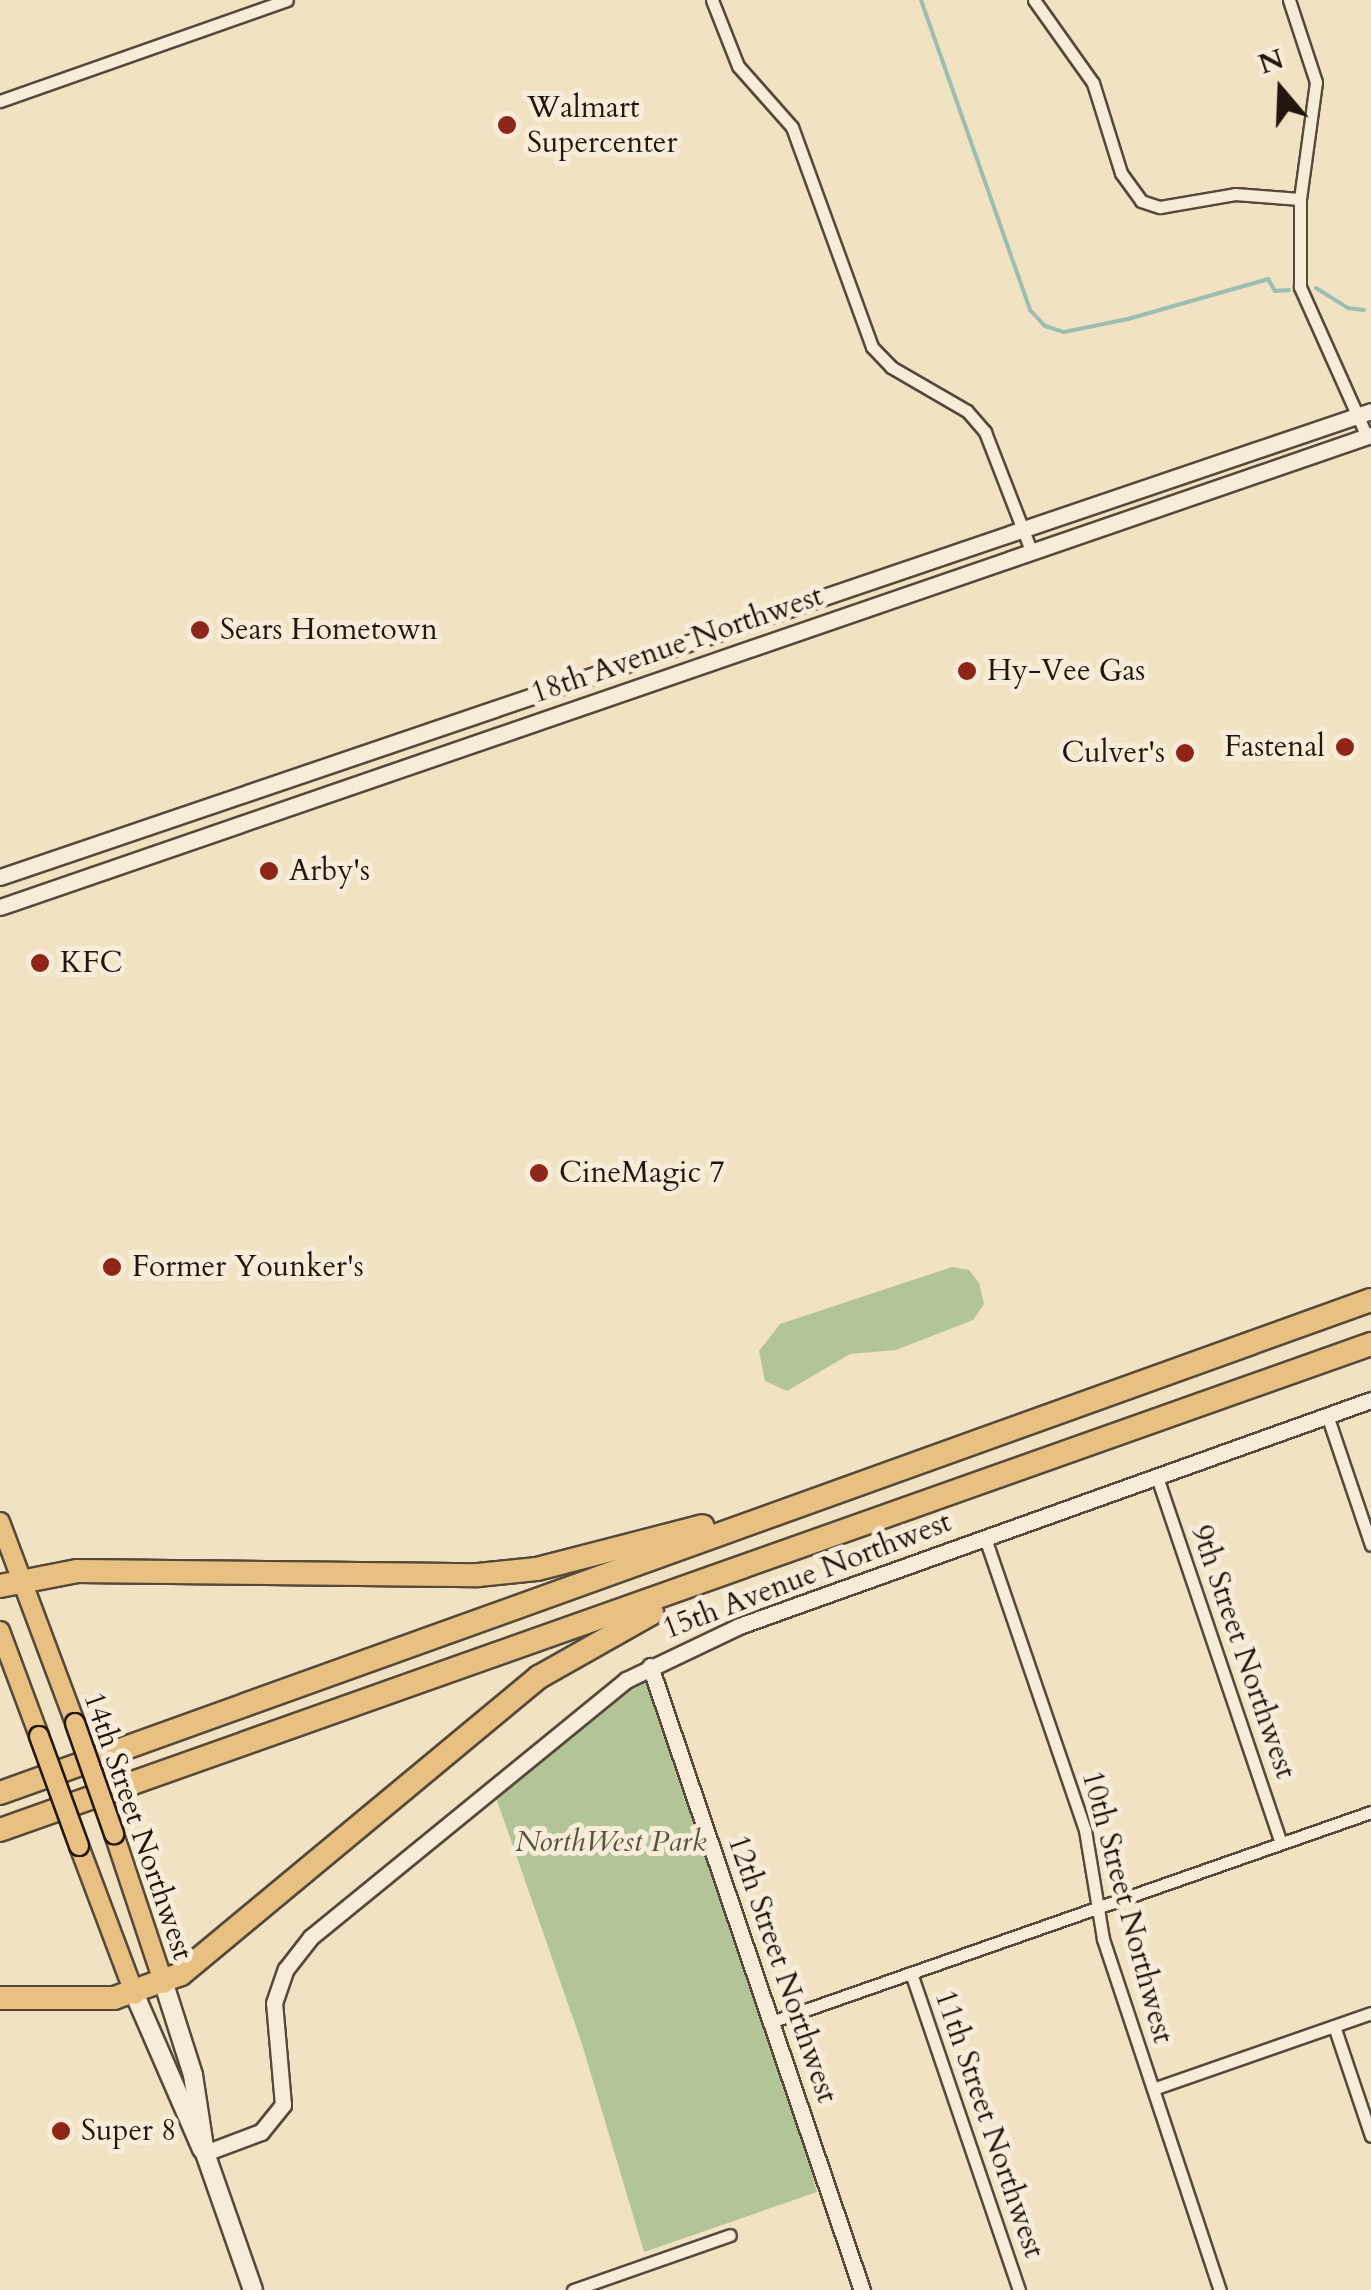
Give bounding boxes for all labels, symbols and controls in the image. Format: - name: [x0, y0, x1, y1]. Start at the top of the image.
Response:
- north arrow: [1231, 40, 1331, 140]
- text: N: [1254, 40, 1289, 84]
- place label: Walmart Supercenter: [527, 90, 677, 160]
- marker: Walmart Supercenter: [496, 114, 518, 136]
- street label: 18th Avenue Northwest: [527, 578, 827, 712]
- place label: Sears Hometown: [220, 612, 438, 648]
- marker: Sears Hometown: [189, 619, 211, 641]
- place label: Hy-Vee Gas: [987, 653, 1145, 689]
- marker: Hy-Vee Gas: [956, 660, 978, 682]
- place label: Fastenal: [1224, 729, 1325, 765]
- place label: Culver's: [1061, 735, 1165, 771]
- marker: Fastenal: [1334, 736, 1356, 758]
- marker: Culver's: [1174, 742, 1196, 764]
- place label: Arby's: [289, 853, 370, 889]
- marker: Arby's: [258, 860, 280, 882]
- place label: KFC: [60, 945, 122, 981]
- marker: KFC: [29, 952, 51, 974]
- place label: CineMagic 7: [559, 1155, 725, 1191]
- marker: CineMagic 7: [528, 1162, 550, 1184]
- place label: Former Younker's: [132, 1249, 364, 1285]
- marker: Former Younker's: [101, 1256, 123, 1278]
- street label: 15th Avenue Northwest: [658, 1504, 956, 1648]
- street label: 9th Street Northwest: [1183, 1521, 1303, 1783]
- street label: 14th Street Northwest: [75, 1687, 201, 1965]
- street label: 10th Street Northwest: [1073, 1767, 1181, 2047]
- park label: NorthWest Park: [515, 1824, 707, 1860]
- street label: 12th Street Northwest: [719, 1830, 845, 2108]
- street label: 11th Street Northwest: [926, 1985, 1052, 2263]
- place label: Super 8: [81, 2113, 176, 2149]
- marker: Super 8: [50, 2120, 72, 2142]

